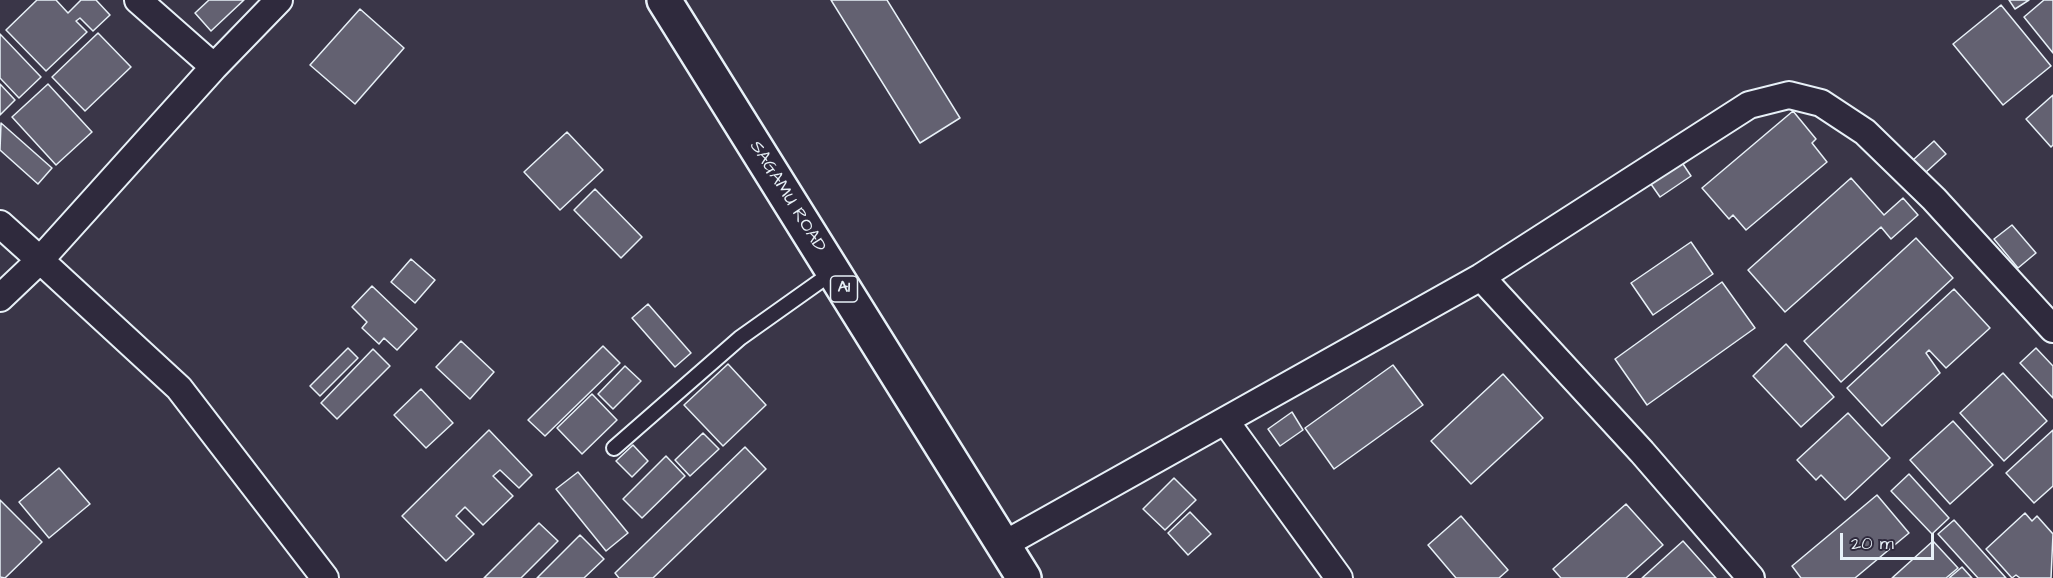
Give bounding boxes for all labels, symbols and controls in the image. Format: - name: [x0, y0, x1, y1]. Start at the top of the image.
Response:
- street label: SAGAMU ROAD: [744, 137, 830, 257]
- road number: A1: [830, 276, 858, 302]
- scale bar: [1843, 521, 1938, 559]
- text: 20 m: [1851, 531, 1894, 556]

